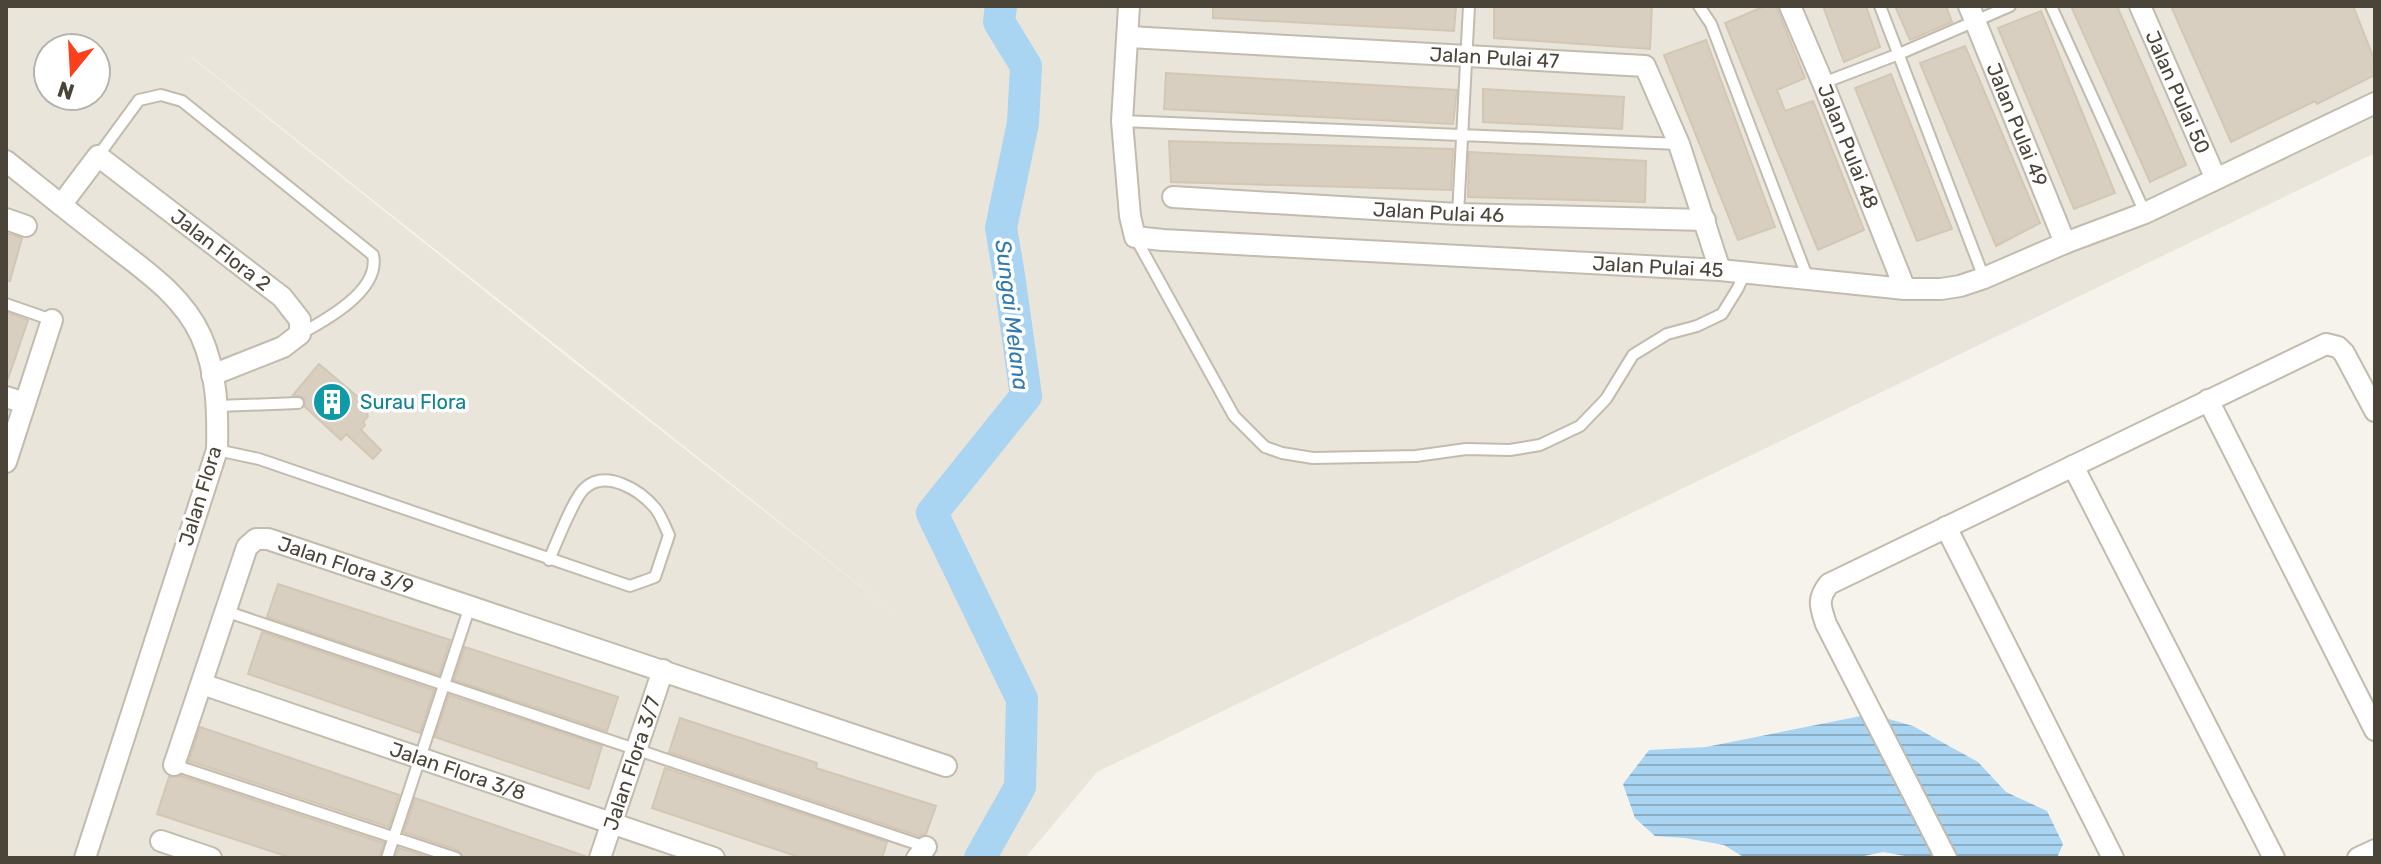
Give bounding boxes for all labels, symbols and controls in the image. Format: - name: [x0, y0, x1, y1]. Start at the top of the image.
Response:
- street label: Jalan Pulai 50: [2140, 27, 2215, 157]
- north arrow: [32, 32, 112, 112]
- street label: Jalan Pulai 47: [1429, 42, 1560, 73]
- street label: Jalan Pulai 49: [1981, 59, 2053, 190]
- text: N: [54, 75, 78, 106]
- street label: Jalan Pulai 48: [1813, 80, 1884, 212]
- street label: Jalan Pulai 46: [1372, 197, 1505, 227]
- street label: Jalan Flora 2: [166, 204, 276, 296]
- water label: Sungai Melana: [989, 238, 1035, 392]
- street label: Jalan Pulai 45: [1592, 251, 1724, 282]
- building icon: Surau Flora: [311, 381, 353, 423]
- place label: Surau Flora: [360, 390, 466, 414]
- street label: Jalan Flora: [173, 443, 227, 549]
- street label: Jalan Flora 3/9: [275, 531, 417, 599]
- street label: Jalan Flora 3/7: [598, 693, 665, 833]
- street label: Jalan Flora 3/8: [387, 737, 529, 805]

